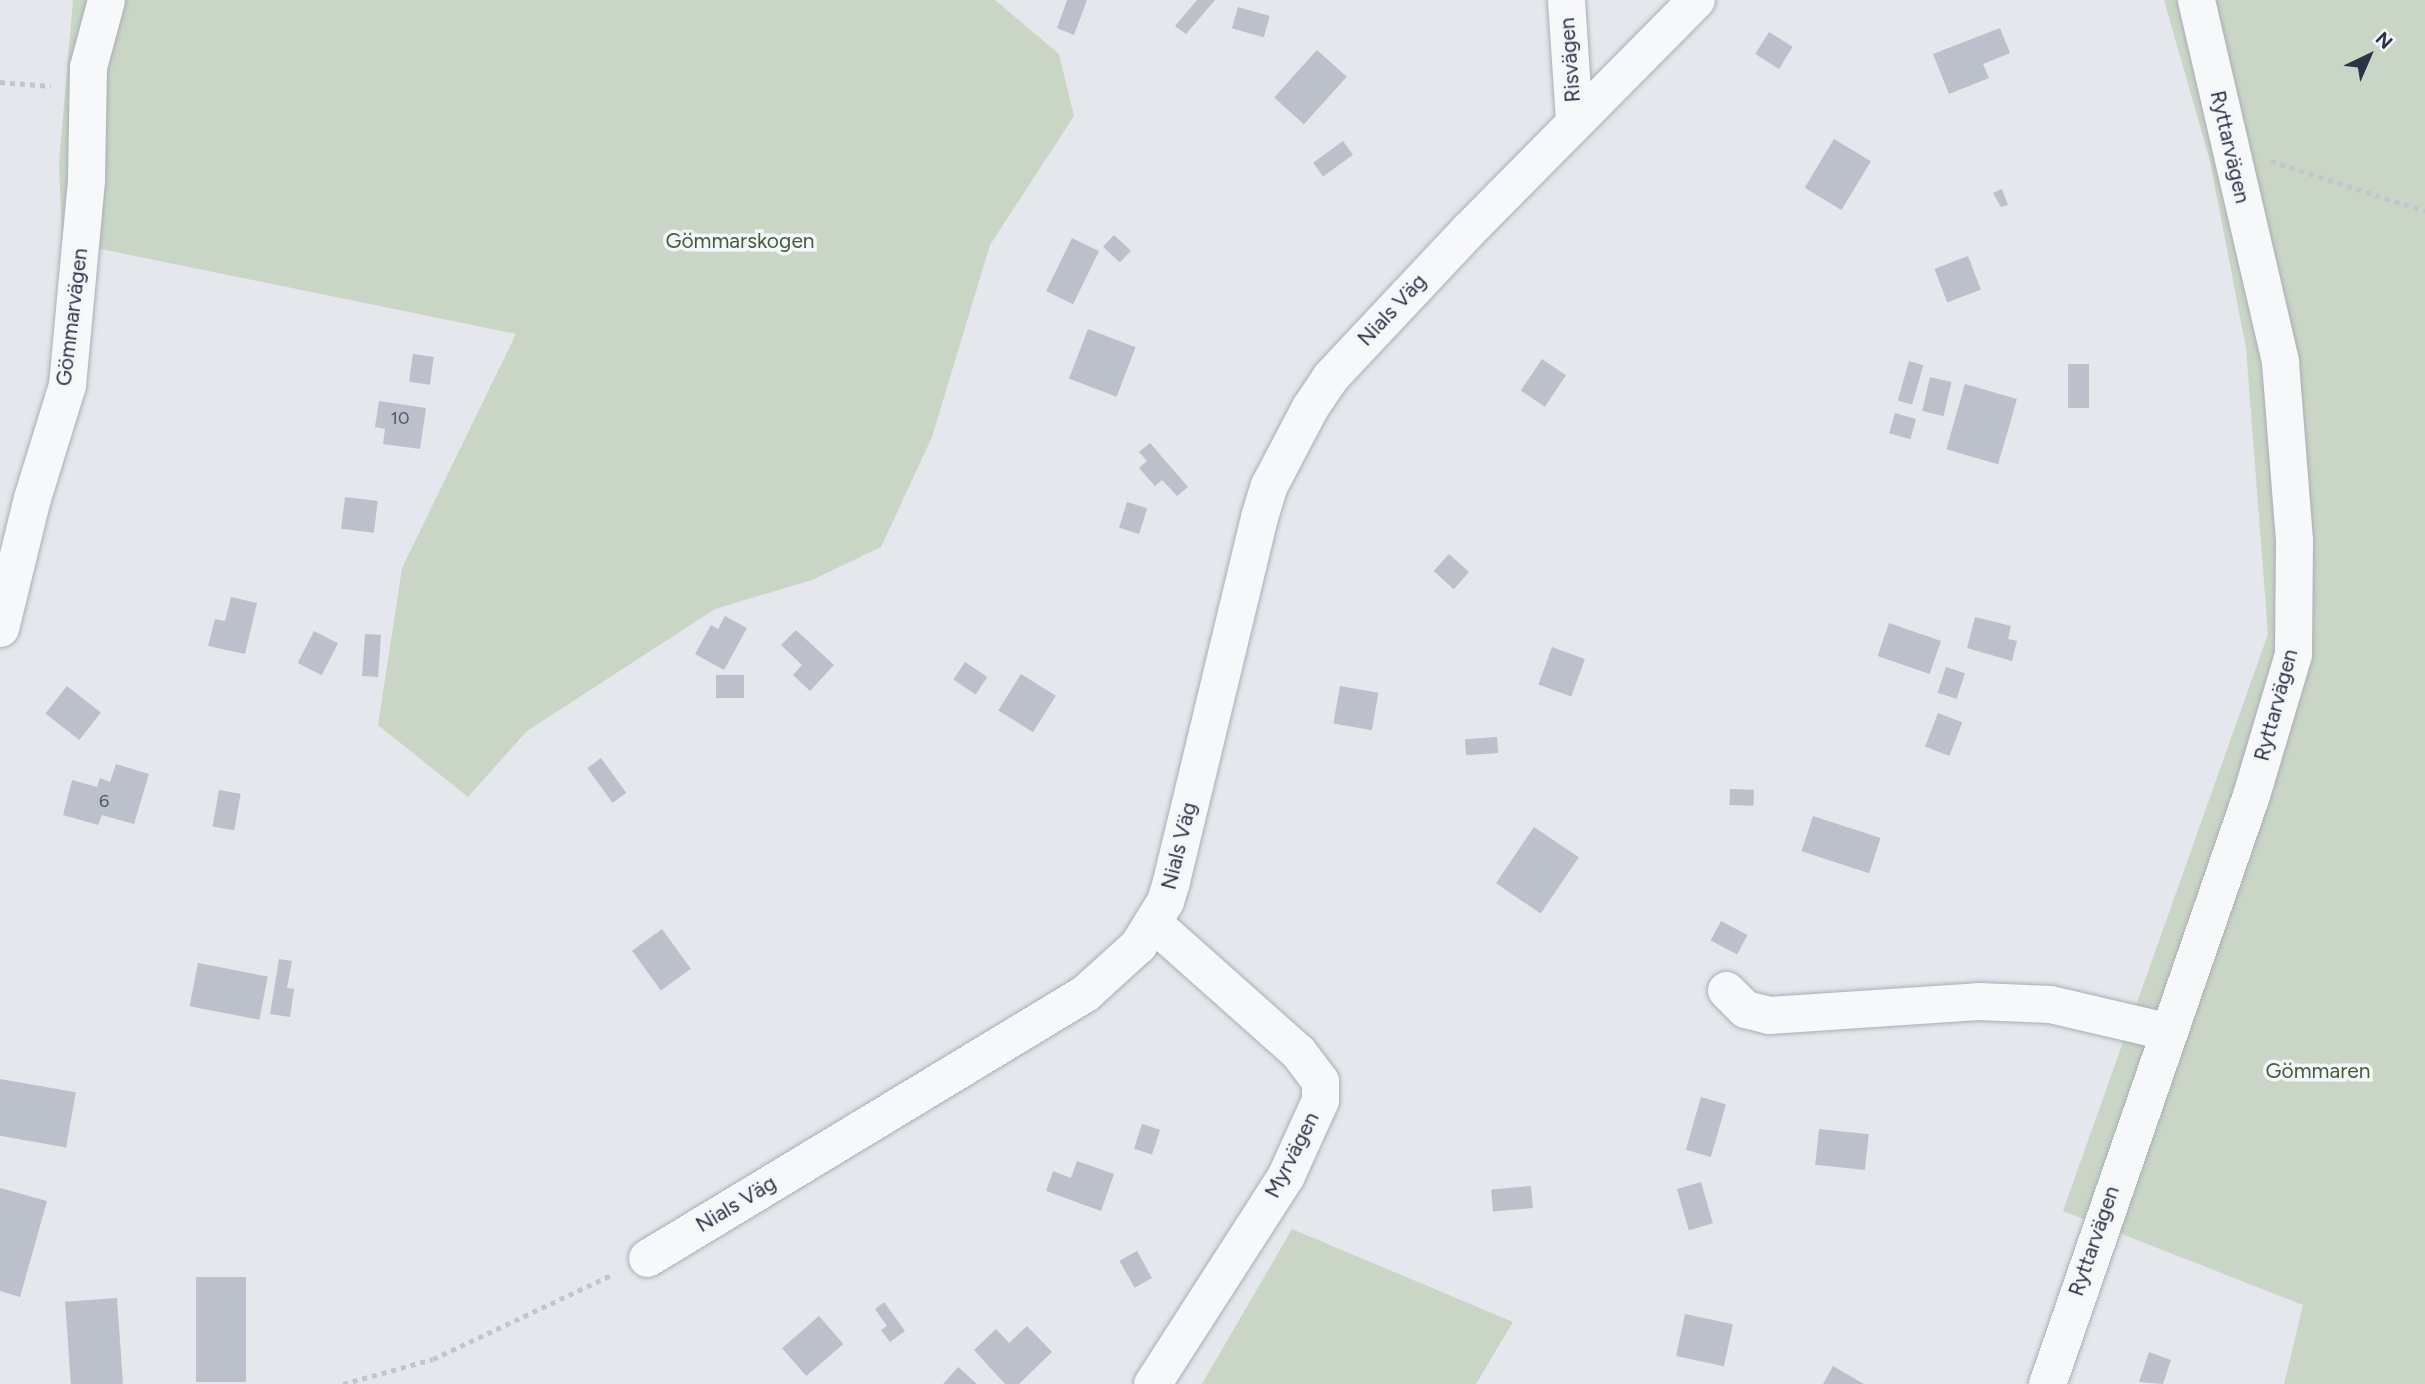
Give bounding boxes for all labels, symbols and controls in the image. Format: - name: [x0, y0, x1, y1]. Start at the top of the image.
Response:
- street label: Risvägen: [1554, 17, 1586, 103]
- north arrow: [2334, 21, 2404, 91]
- text: N: [2371, 27, 2397, 54]
- street label: Ryttarvägen: [2205, 88, 2255, 206]
- park label: Gömmarskogen: [665, 228, 815, 254]
- street label: Gömmarvägen: [51, 247, 93, 387]
- street label: Nials Väg: [1352, 269, 1432, 351]
- house number: 10: [391, 407, 409, 429]
- street label: Ryttarvägen: [2249, 646, 2303, 764]
- house number: 6: [99, 790, 109, 812]
- street label: Nials Väg: [1156, 800, 1202, 892]
- park label: Gömmaren: [2266, 1058, 2370, 1084]
- street label: Myrvägen: [1260, 1108, 1324, 1202]
- street label: Nials Väg: [691, 1170, 781, 1238]
- street label: Ryttarvägen: [2063, 1183, 2125, 1299]

